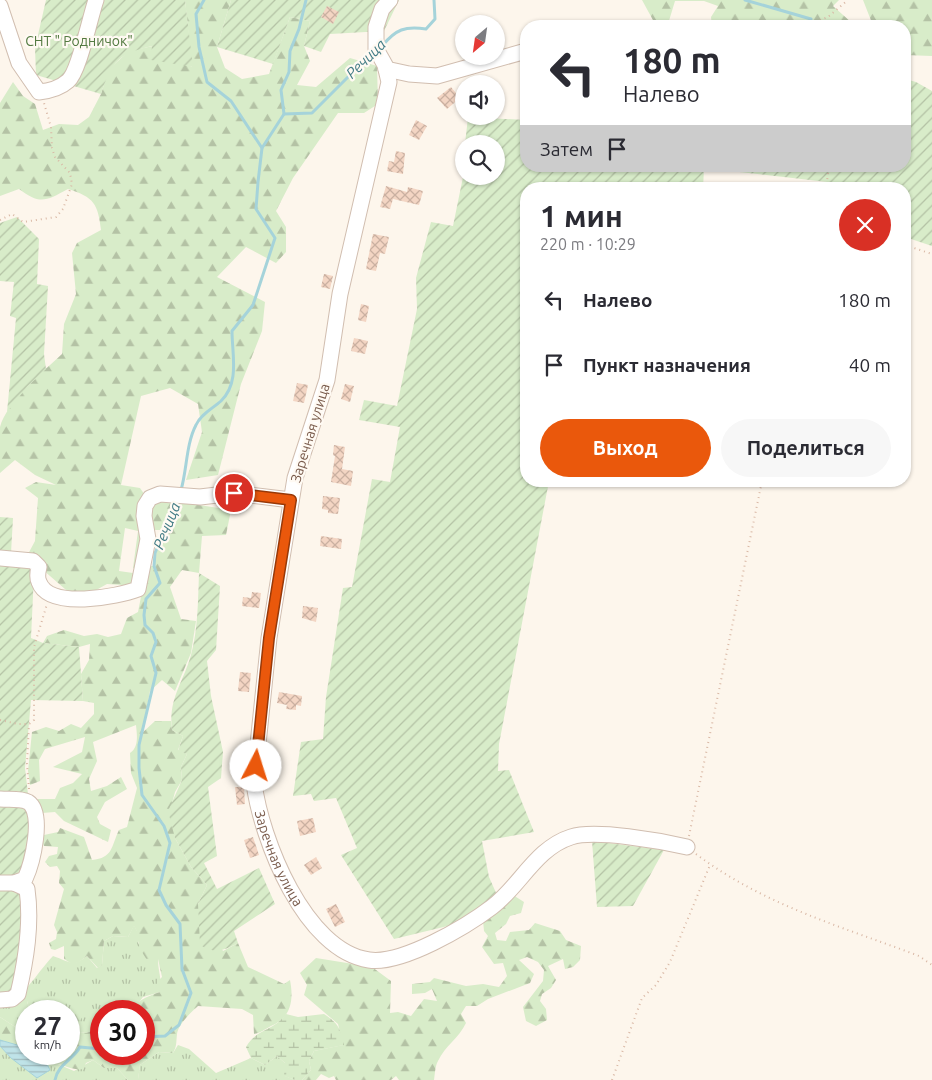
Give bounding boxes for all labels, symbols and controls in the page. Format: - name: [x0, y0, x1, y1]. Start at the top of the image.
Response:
- north arrow: [455, 15, 505, 65]
- map controls: [455, 15, 505, 185]
- park label: СНТ " Родничок": [25, 33, 133, 49]
- water label: Речица: [342, 36, 389, 82]
- icon: left: [540, 40, 605, 105]
- text: 180 m: [623, 40, 721, 80]
- button: sound: [455, 75, 505, 125]
- text: Налево: [623, 81, 700, 106]
- button: search: [455, 135, 505, 185]
- icon: arrive: [603, 135, 631, 163]
- text: Затем: [540, 138, 593, 160]
- text: 1 мин: [540, 199, 623, 233]
- button: close: [839, 199, 891, 251]
- text: 220 m · 10:29: [540, 235, 636, 253]
- icon: left: [540, 286, 568, 314]
- text: Налево: [583, 289, 652, 311]
- text: 180 m: [838, 289, 891, 311]
- icon: arrive: [540, 351, 568, 379]
- text: Пункт назначения: [583, 354, 751, 376]
- text: 40 m: [849, 354, 891, 376]
- street label: Заречная улица: [287, 382, 333, 484]
- button: Выход: [540, 419, 711, 477]
- button: Поделиться: [721, 419, 891, 477]
- pin: [213, 472, 255, 514]
- icon: arrive: [220, 479, 248, 507]
- water label: Речица: [150, 500, 184, 552]
- position arrow: [229, 739, 281, 791]
- street label: Заречная улица: [252, 809, 306, 909]
- speed limit sign: 30: [90, 1000, 155, 1065]
- text: 27: [33, 1012, 62, 1040]
- text: km/h: [34, 1038, 61, 1051]

